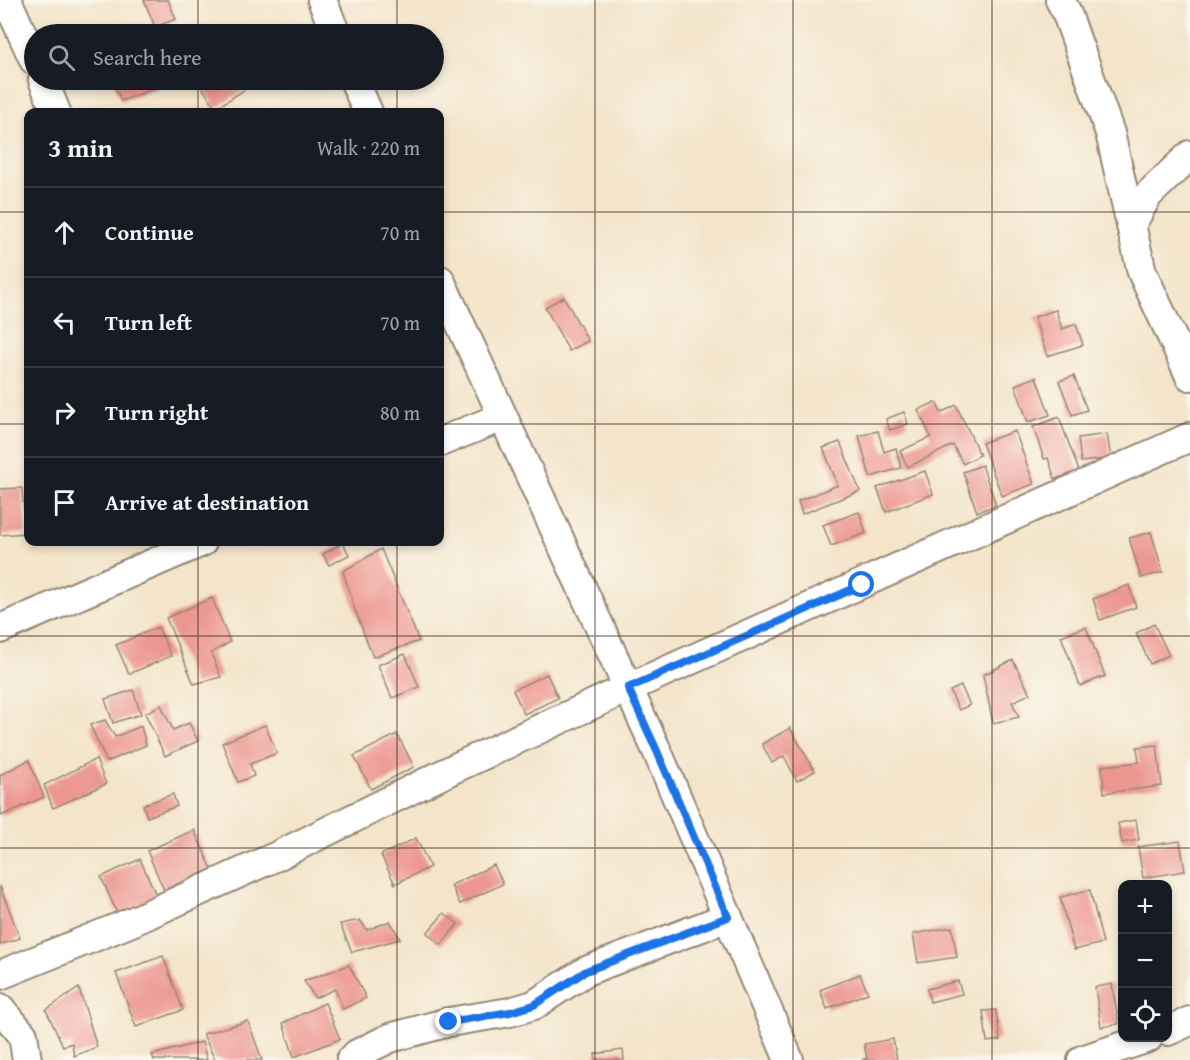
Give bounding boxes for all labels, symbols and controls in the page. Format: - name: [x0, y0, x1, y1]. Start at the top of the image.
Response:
- search box: [24, 24, 444, 90]
- icon: search: [45, 41, 78, 74]
- text: Search here: [93, 41, 202, 73]
- text: 3 min: [48, 128, 113, 167]
- text: Walk · 220 m: [317, 133, 420, 162]
- icon: ahead: [48, 216, 81, 249]
- text: Continue: [105, 216, 194, 248]
- text: 70 m: [380, 218, 420, 247]
- icon: left: [48, 306, 81, 339]
- text: Turn left: [105, 306, 192, 338]
- text: 70 m: [380, 308, 420, 337]
- icon: right: [48, 396, 81, 429]
- text: Turn right: [105, 396, 208, 428]
- text: 80 m: [380, 398, 420, 427]
- icon: arrive: [48, 486, 81, 519]
- text: Arrive at destination: [105, 486, 309, 518]
- route start: [848, 571, 874, 597]
- map controls: [1118, 880, 1172, 1042]
- button: +: [1118, 880, 1172, 934]
- button: −: [1118, 934, 1172, 988]
- button: locate: [1118, 988, 1172, 1042]
- route end: [435, 1008, 461, 1034]

